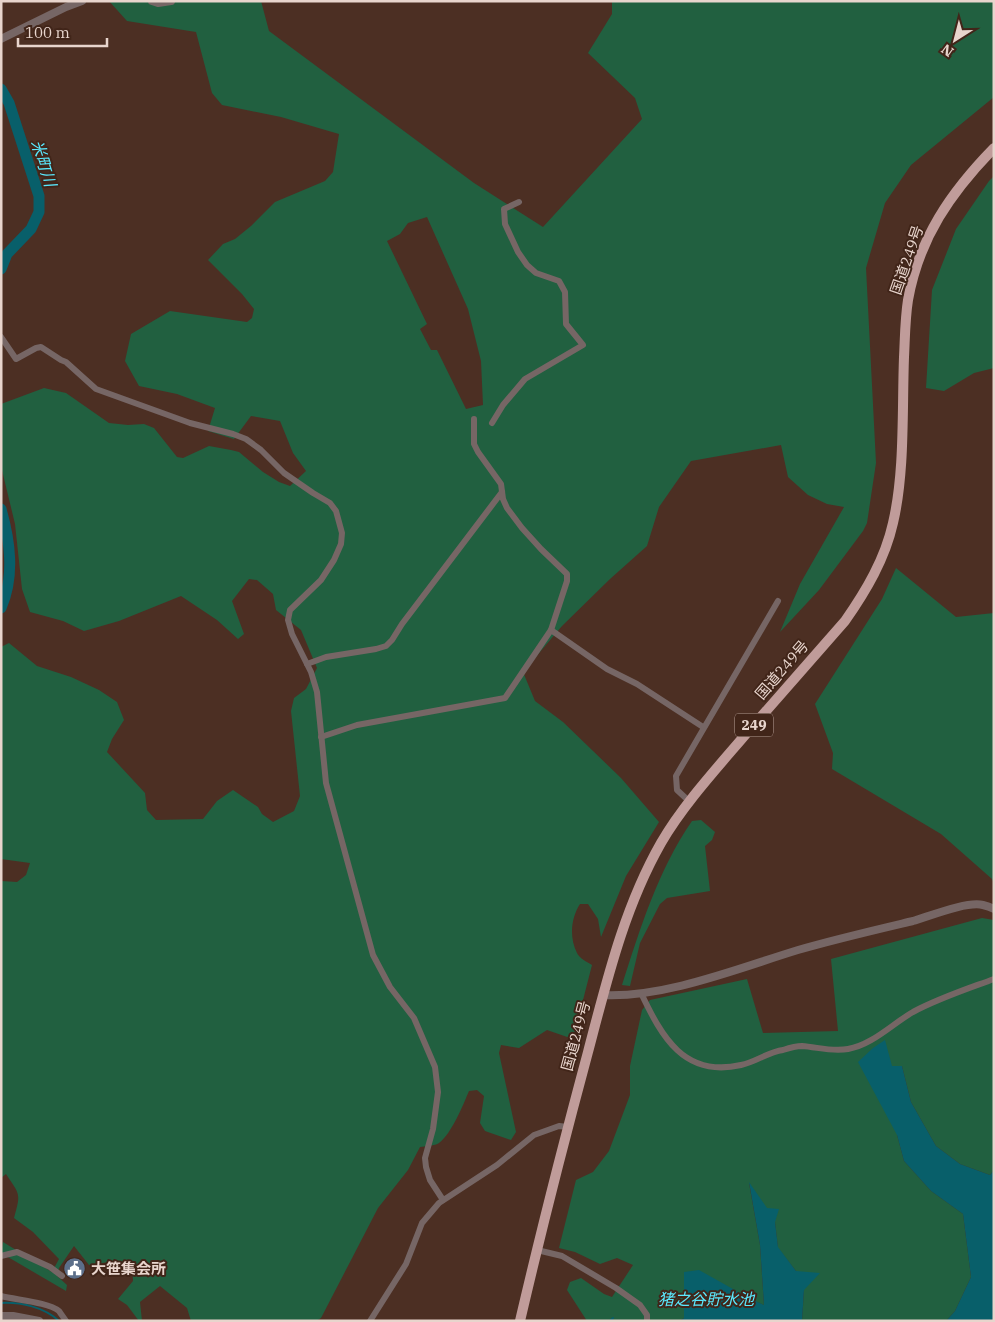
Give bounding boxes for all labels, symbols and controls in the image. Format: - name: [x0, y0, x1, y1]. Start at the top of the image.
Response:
- scale bar: [18, 15, 106, 47]
- north arrow: [930, 15, 980, 65]
- text: 100 m: [25, 23, 70, 42]
- text: N: [938, 40, 957, 61]
- water label: 米町川: [27, 137, 62, 191]
- street label: 国道249号: [886, 223, 927, 297]
- street label: 国道249号: [751, 636, 812, 703]
- road number: 249: [735, 714, 773, 736]
- street label: 国道249号: [557, 999, 594, 1073]
- public building icon: 大笹集会所: [63, 1257, 87, 1281]
- place label: 大笹集会所: [91, 1259, 166, 1278]
- water label: 猪之谷貯水池: [658, 1289, 756, 1309]

